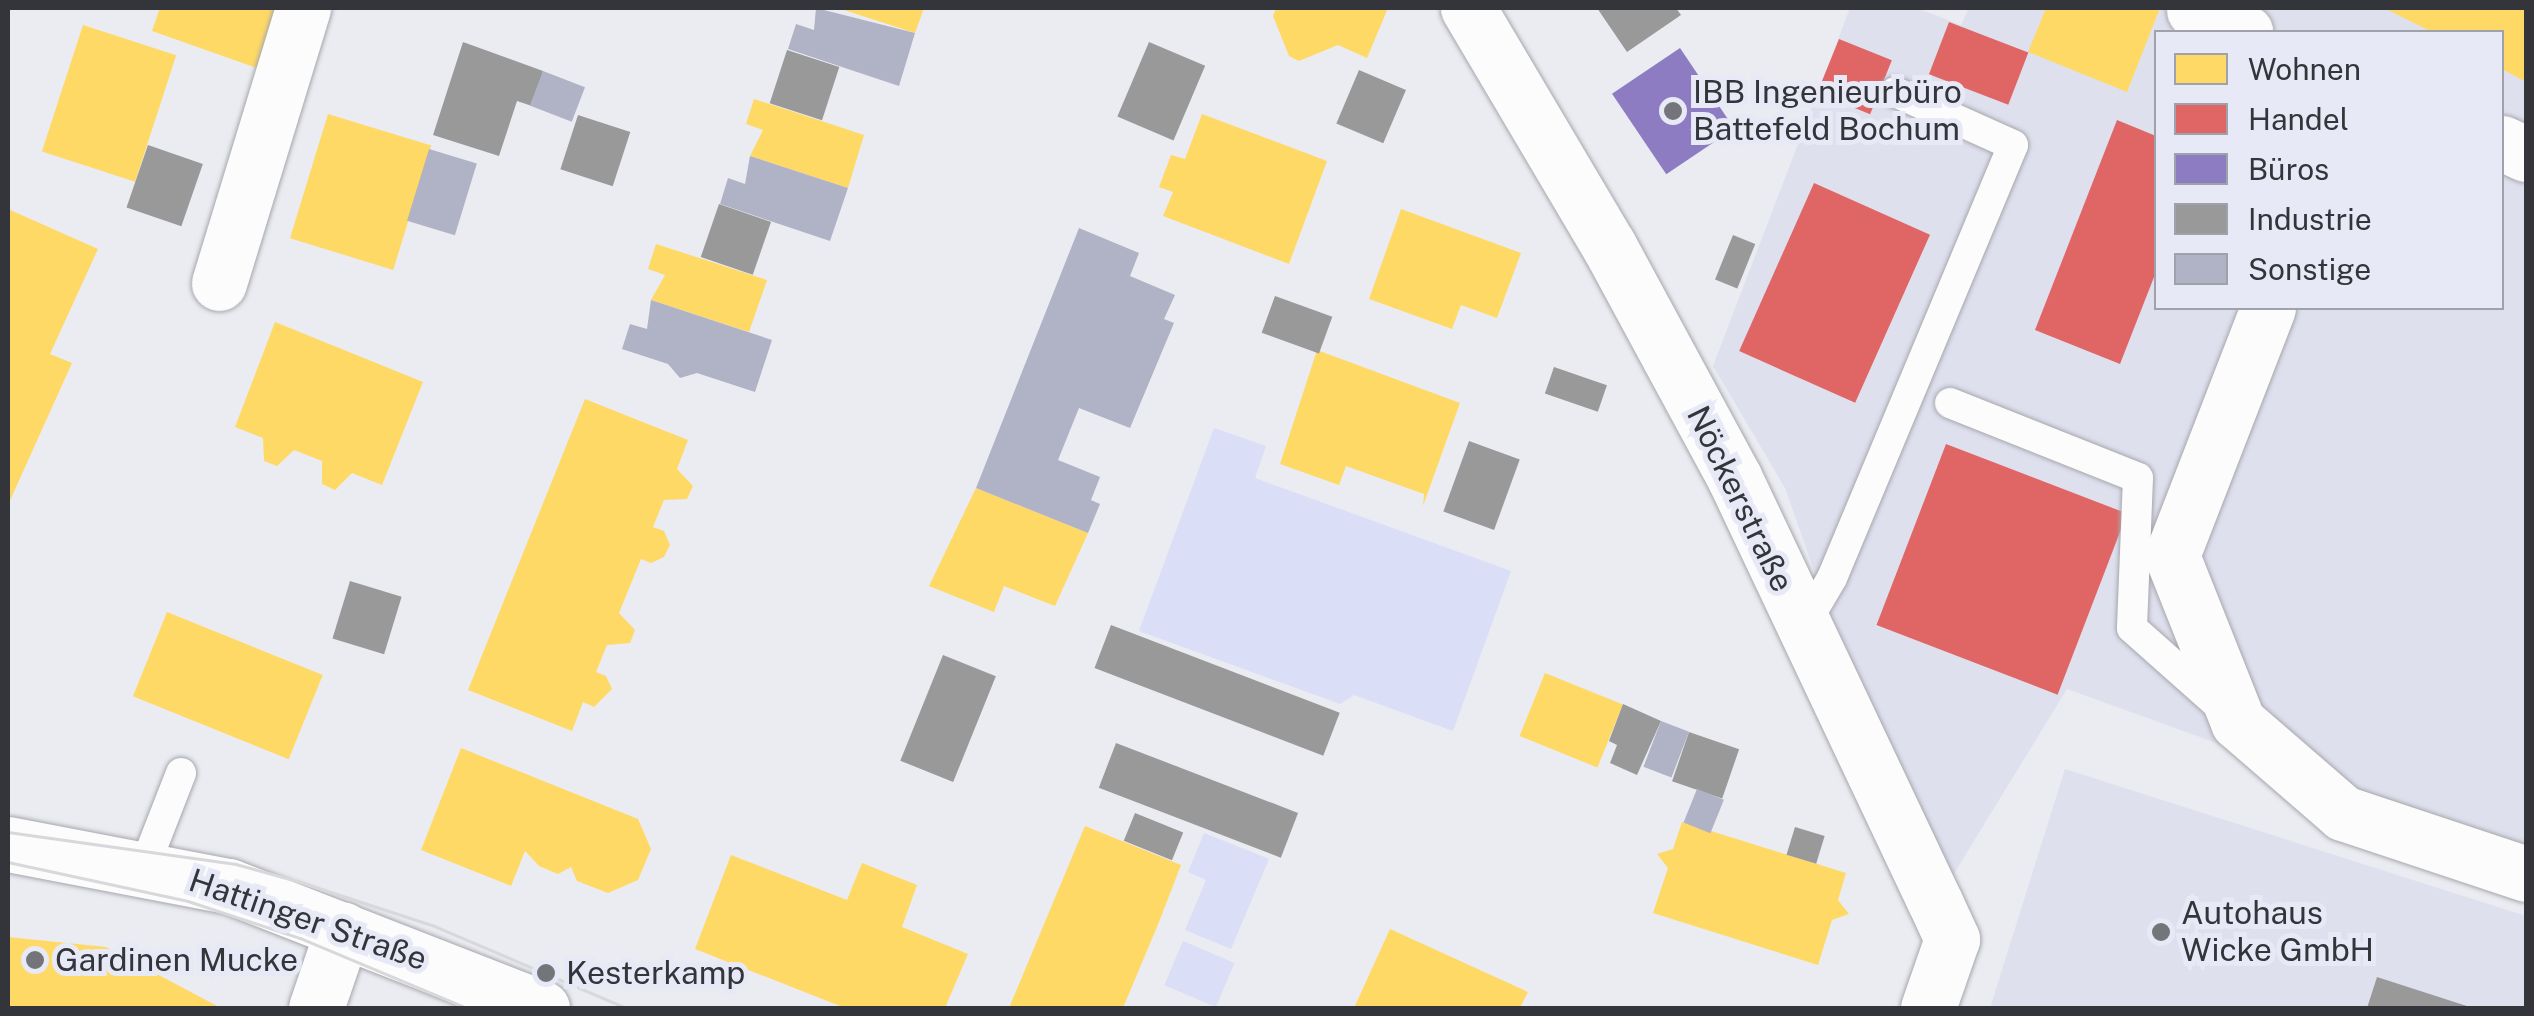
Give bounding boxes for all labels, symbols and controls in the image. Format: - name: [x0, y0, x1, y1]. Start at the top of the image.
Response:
- legend: [2154, 30, 2504, 310]
- text: Wohnen: [2248, 51, 2361, 87]
- place label: IBB Ingenieurbüro Battefeld Bochum: [1693, 74, 1962, 149]
- marker: IBB Ingenieurbüro Battefeld Bochum: [1662, 100, 1684, 122]
- text: Handel: [2248, 101, 2349, 137]
- text: Büros: [2248, 151, 2329, 187]
- text: Industrie: [2248, 201, 2372, 237]
- text: Sonstige: [2248, 251, 2371, 287]
- street label: Nöckerstraße: [1679, 400, 1801, 598]
- street label: Hattinger Straße: [184, 861, 432, 979]
- place label: Autohaus Wicke GmbH: [2181, 895, 2374, 970]
- marker: Autohaus Wicke GmbH: [2150, 921, 2172, 943]
- place label: Gardinen Mucke: [55, 941, 298, 979]
- marker: Gardinen Mucke: [24, 949, 46, 971]
- place label: Kesterkamp: [566, 954, 745, 992]
- marker: Kesterkamp: [535, 962, 557, 984]

